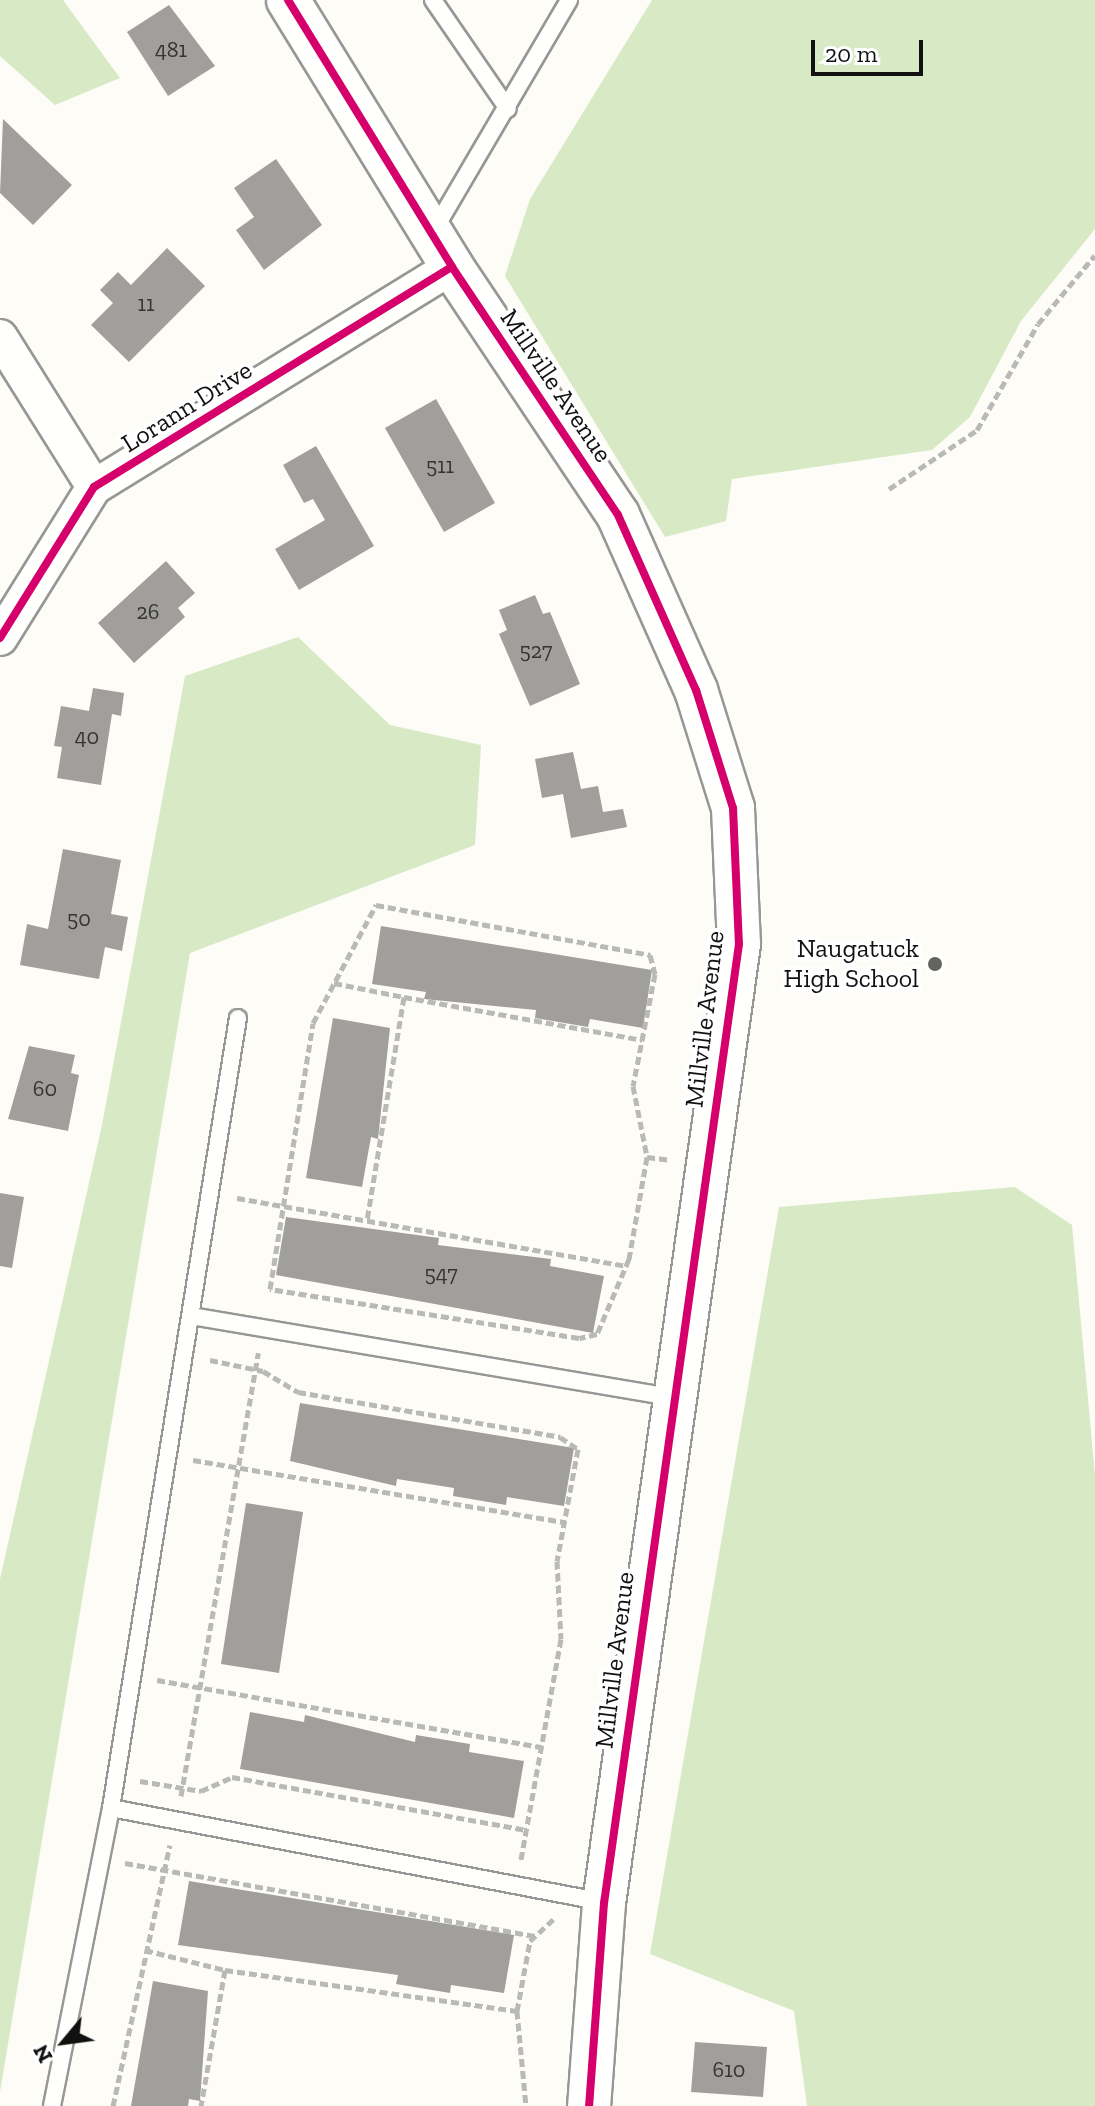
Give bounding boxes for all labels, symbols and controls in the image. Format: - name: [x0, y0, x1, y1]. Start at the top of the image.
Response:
- scale bar: [815, 24, 927, 74]
- house number: 481: [155, 37, 187, 63]
- text: 20 m: [825, 39, 877, 68]
- house number: 11: [138, 291, 154, 317]
- street label: Millville Avenue: [493, 303, 619, 469]
- street label: Lorann Drive: [116, 355, 258, 459]
- house number: 511: [426, 453, 454, 479]
- house number: 26: [136, 599, 160, 625]
- house number: 527: [520, 638, 552, 664]
- house number: 40: [75, 724, 99, 750]
- house number: 50: [67, 906, 91, 932]
- street label: Millville Avenue: [679, 928, 731, 1110]
- place label: Naugatuck High School: [783, 933, 919, 994]
- marker: Naugatuck High School: [926, 955, 944, 973]
- house number: 60: [33, 1076, 57, 1102]
- house number: 547: [424, 1261, 458, 1287]
- street label: Millville Avenue: [589, 1569, 641, 1751]
- north arrow: [24, 2002, 104, 2082]
- text: N: [27, 2040, 58, 2068]
- house number: 610: [713, 2057, 745, 2083]

